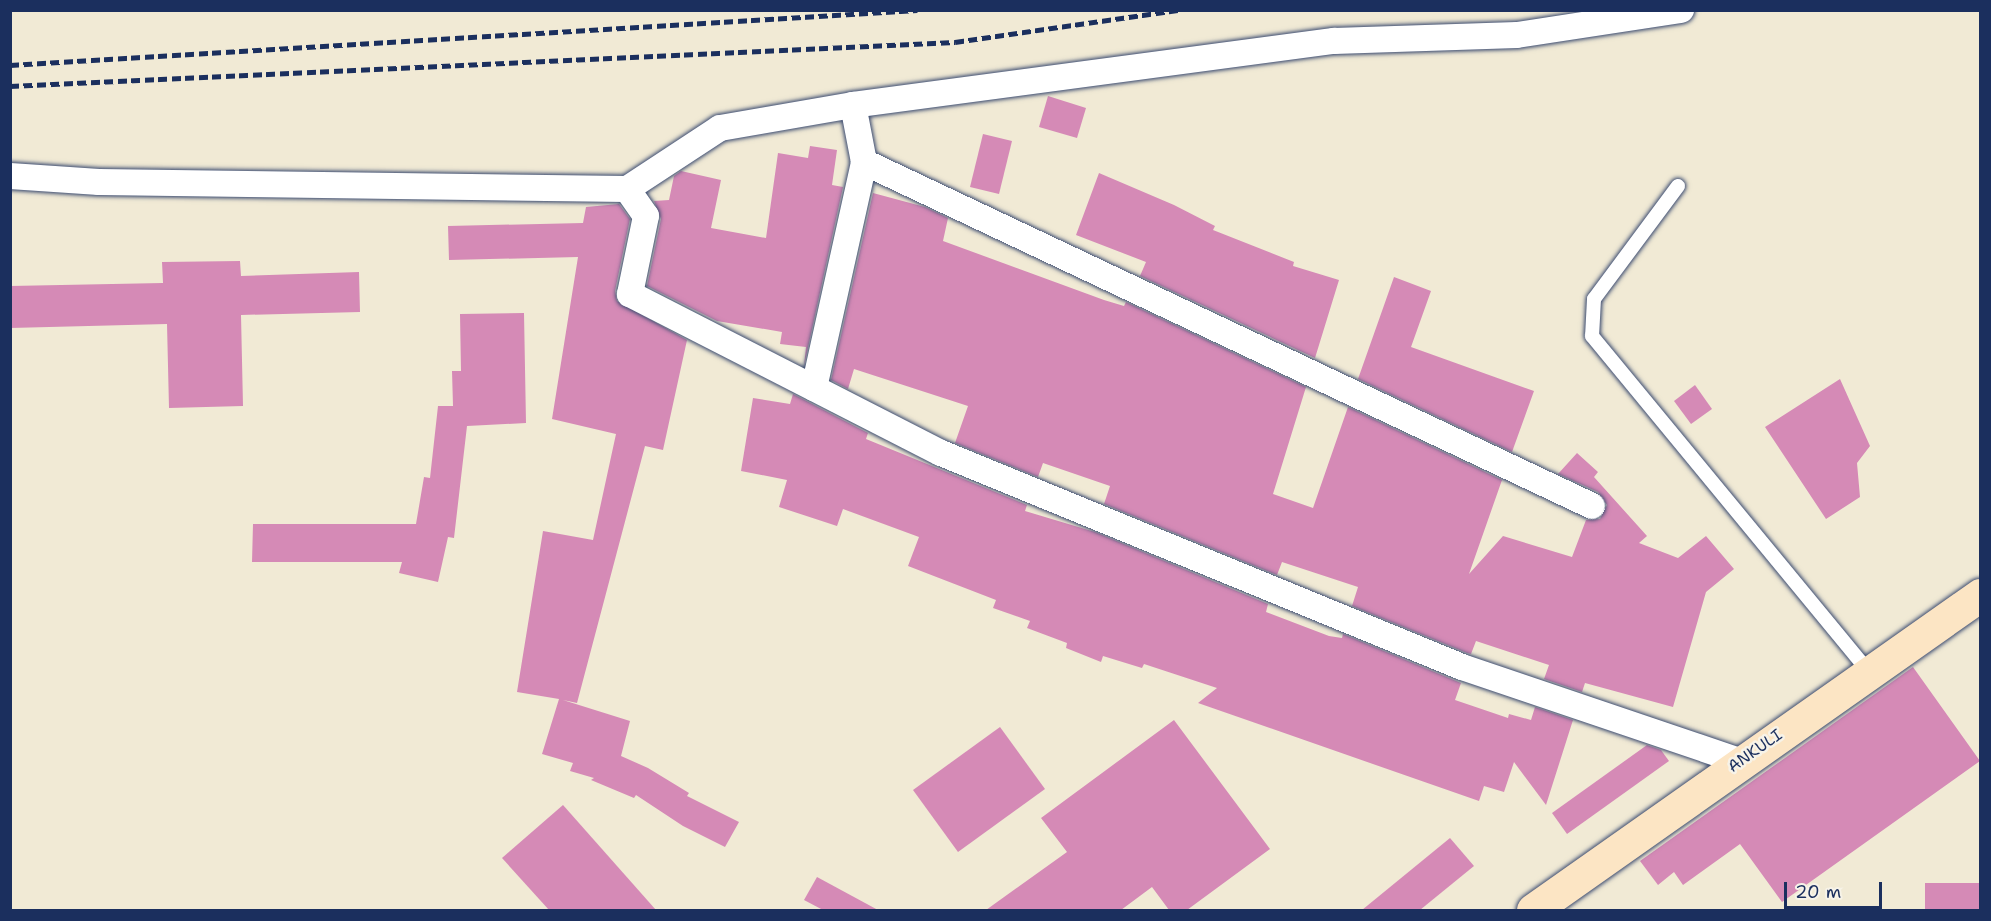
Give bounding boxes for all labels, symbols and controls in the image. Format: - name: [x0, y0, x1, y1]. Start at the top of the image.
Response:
- street label: ANKULI: [1724, 725, 1786, 777]
- scale bar: [1787, 870, 1884, 908]
- text: 20 m: [1795, 880, 1841, 904]

